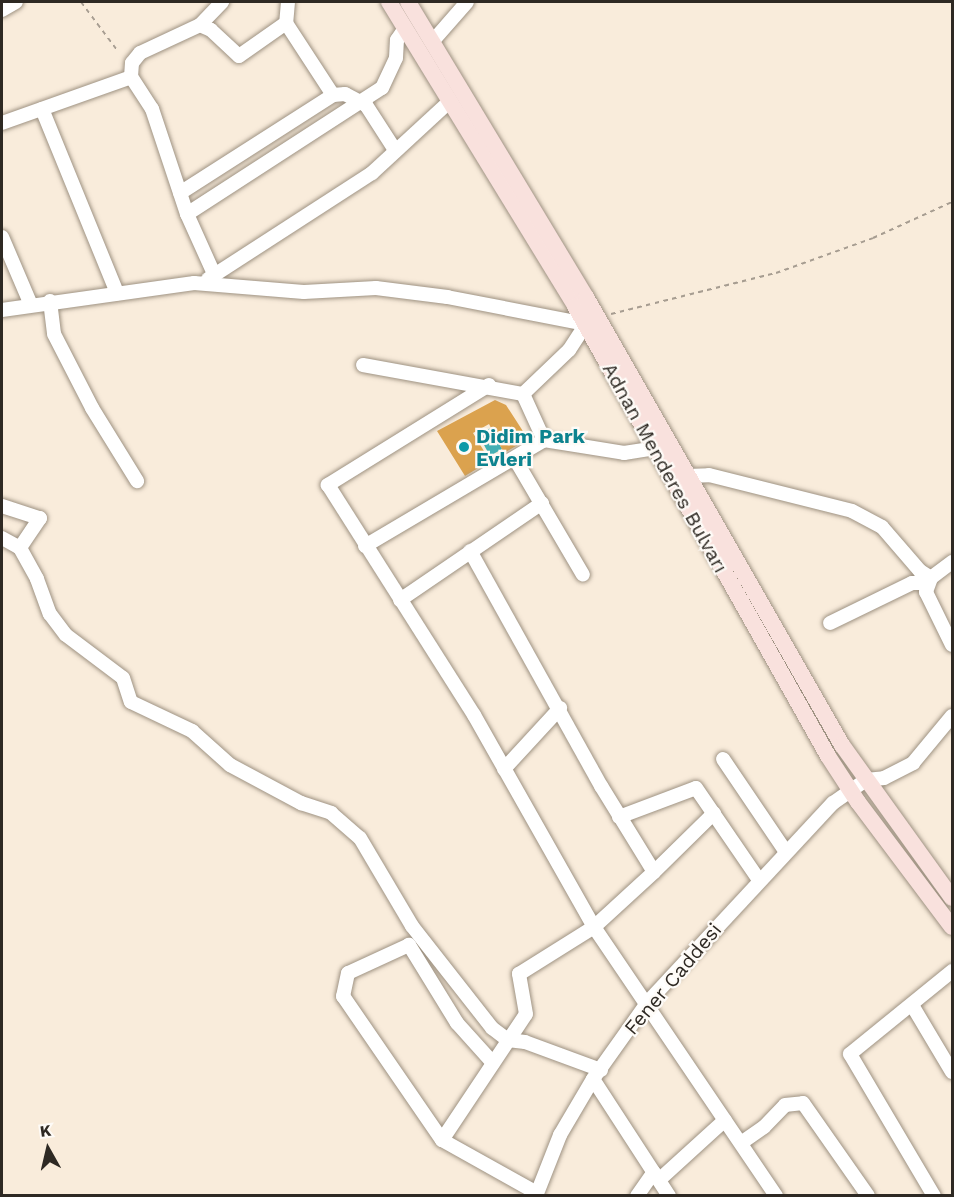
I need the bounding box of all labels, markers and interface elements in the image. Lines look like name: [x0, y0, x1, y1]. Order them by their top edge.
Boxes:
street label: Adnan Menderes Bulvarı: [597, 359, 733, 577]
place label: Didim Park Evleri: [476, 424, 585, 471]
marker: Didim Park Evleri: [457, 440, 471, 454]
street label: Fener Caddesi: [619, 918, 727, 1040]
north arrow: [18, 1119, 78, 1179]
text: K: [39, 1121, 52, 1141]

